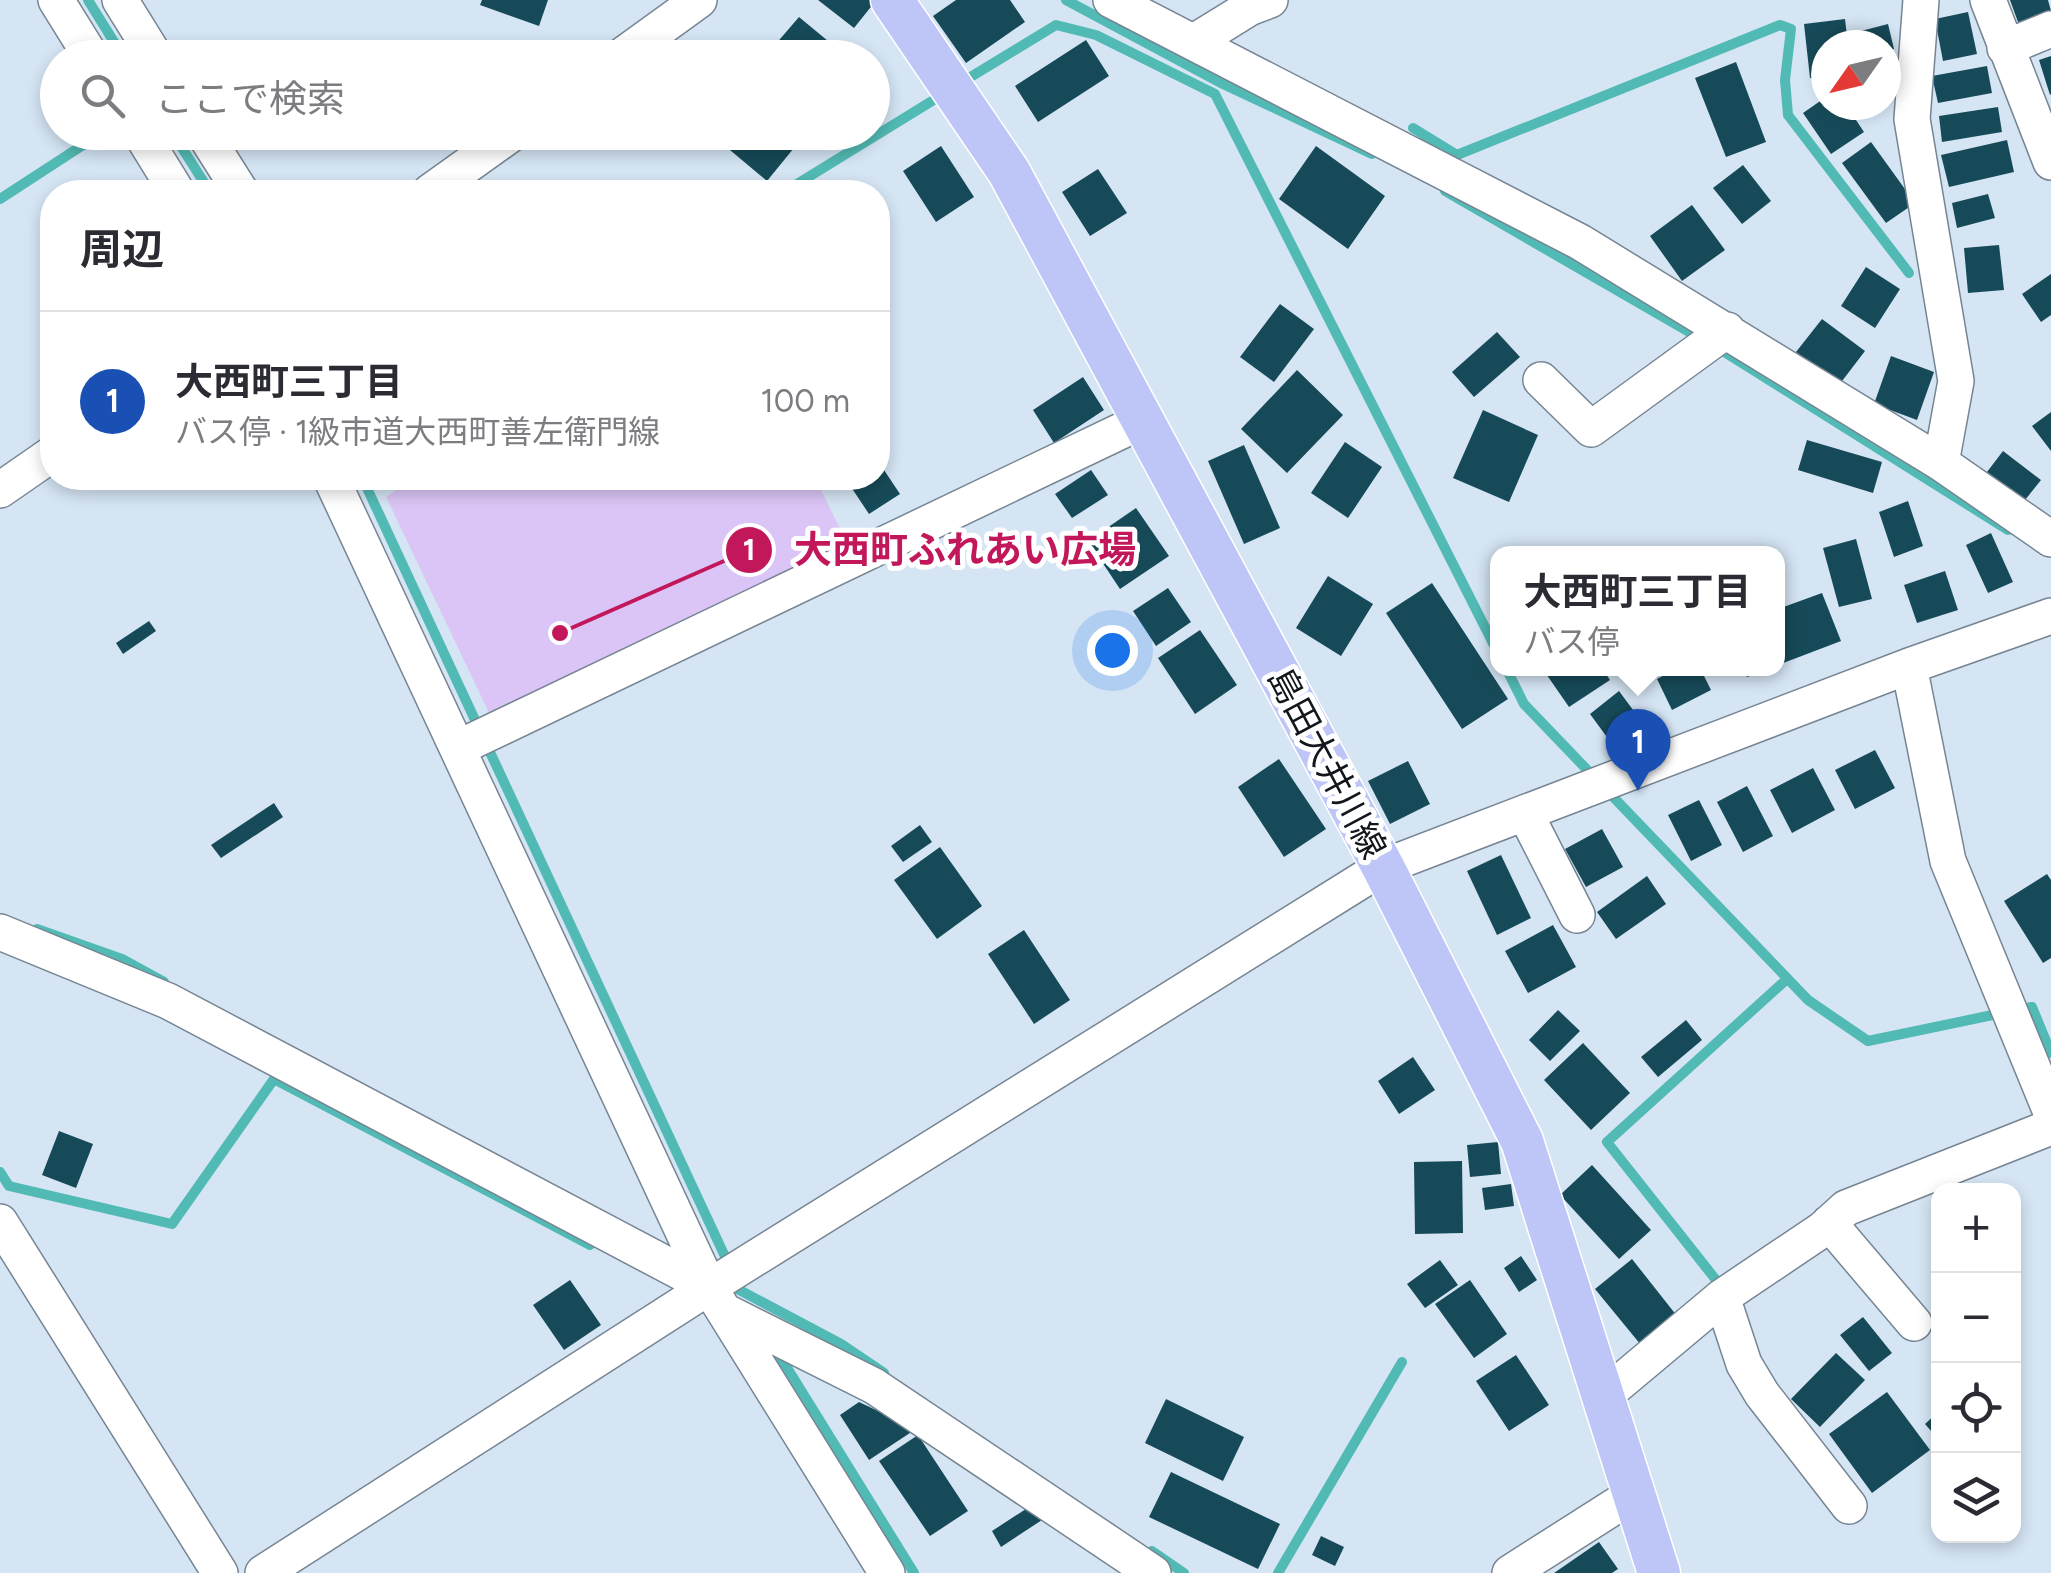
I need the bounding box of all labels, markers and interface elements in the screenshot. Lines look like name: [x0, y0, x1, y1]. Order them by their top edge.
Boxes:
north arrow: [1811, 30, 1901, 120]
search box: [40, 40, 890, 150]
icon: search: [75, 68, 130, 123]
text: ここで検索: [155, 76, 345, 122]
text: 周辺: [80, 224, 164, 275]
text: 大西町三丁目: [175, 359, 403, 405]
text: 1: [106, 382, 119, 420]
text: 100 m: [761, 382, 850, 420]
text: バス停 · 1級市道大西町善左衛門線: [175, 413, 660, 451]
callout: 大西町ふれあい広場: [724, 516, 1156, 584]
text: 大西町ふれあい広場: [794, 527, 1136, 573]
text: 1: [743, 531, 755, 568]
popup: [1490, 546, 1785, 676]
text: 大西町三丁目: [1523, 569, 1752, 615]
text: バス停: [1523, 623, 1620, 661]
your location: [1087, 625, 1138, 676]
street label: 島田大井川線: [1259, 660, 1395, 866]
pin: 1: [1606, 708, 1670, 791]
map controls: [1931, 1183, 2021, 1543]
button: +: [1931, 1183, 2021, 1273]
button: −: [1931, 1273, 2021, 1363]
button: locate: [1931, 1363, 2021, 1453]
button: layers: [1931, 1453, 2021, 1543]

